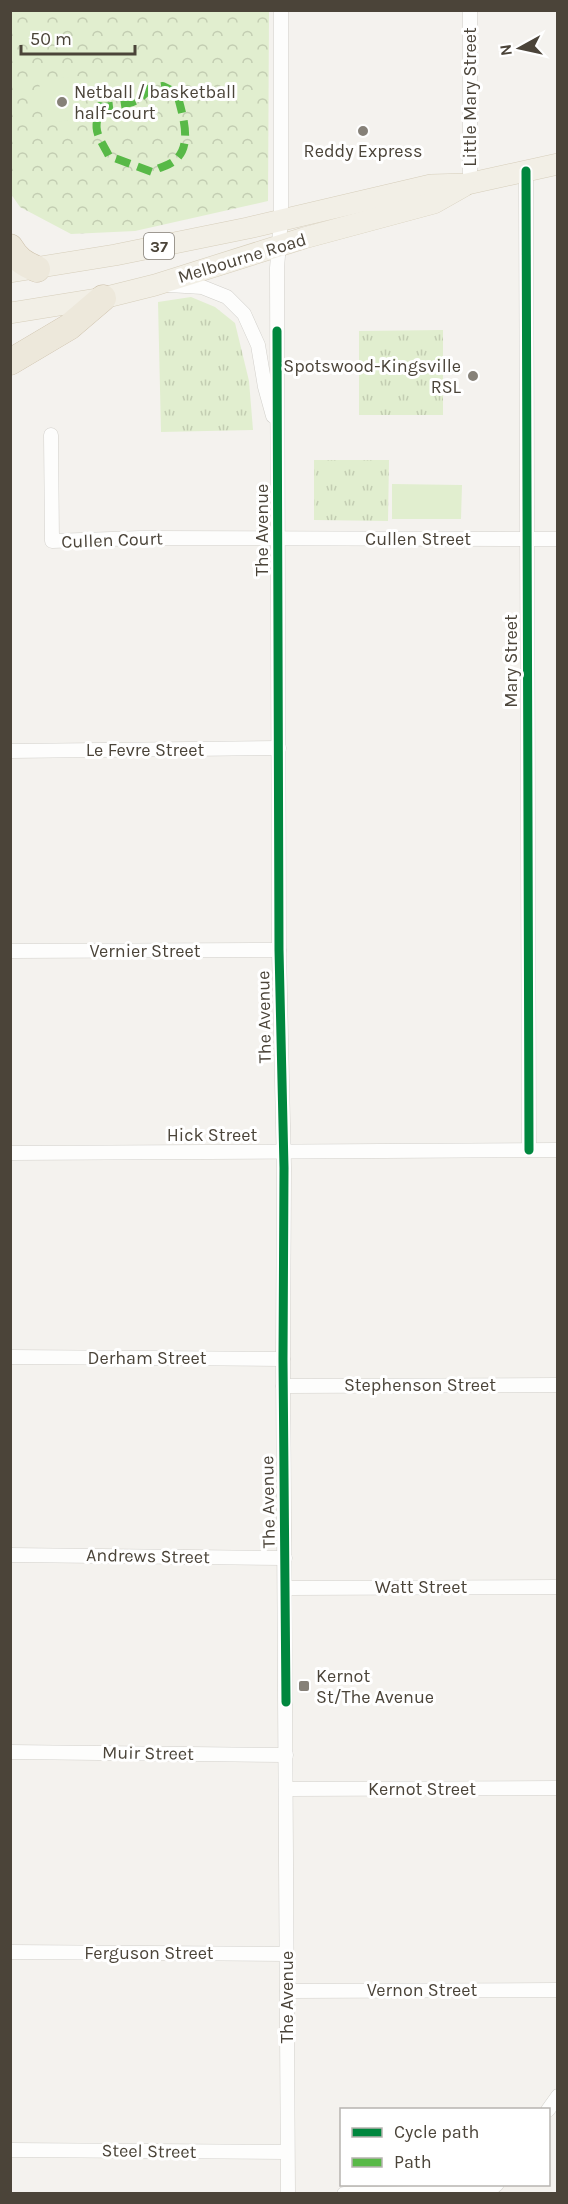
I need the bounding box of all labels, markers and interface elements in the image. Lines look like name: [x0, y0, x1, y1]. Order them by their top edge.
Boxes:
scale bar: [21, 18, 135, 56]
north arrow: [490, 18, 550, 78]
street label: Little Mary Street: [459, 27, 481, 167]
text: 50 m: [30, 28, 72, 50]
text: N: [495, 43, 516, 57]
place label: Netball / basketball half-court: [74, 81, 236, 124]
marker: Netball / basketball half-court: [55, 95, 69, 109]
marker: Reddy Express: [356, 124, 370, 138]
place label: Reddy Express: [304, 140, 422, 162]
street label: Melbourne Road: [175, 228, 309, 288]
road number: 37: [144, 233, 174, 259]
place label: Spotswood-Kingsville RSL: [283, 355, 462, 398]
marker: Spotswood-Kingsville RSL: [466, 369, 480, 383]
street label: The Avenue: [251, 484, 273, 576]
street label: Cullen Court: [61, 527, 163, 553]
street label: Cullen Street: [365, 528, 471, 550]
street label: Mary Street: [500, 614, 522, 708]
street label: Le Fevre Street: [86, 739, 205, 761]
street label: Vernier Street: [90, 940, 201, 962]
street label: The Avenue: [252, 970, 276, 1064]
street label: Hick Street: [167, 1124, 257, 1146]
street label: Derham Street: [88, 1347, 207, 1369]
street label: Stephenson Street: [344, 1374, 496, 1396]
street label: The Avenue: [256, 1455, 280, 1549]
street label: Andrews Street: [86, 1544, 210, 1568]
street label: Watt Street: [375, 1576, 468, 1598]
place label: Kernot St/The Avenue: [316, 1665, 434, 1708]
marker: Kernot St/The Avenue: [297, 1679, 311, 1693]
street label: Muir Street: [102, 1741, 194, 1765]
street label: Kernot Street: [368, 1778, 476, 1800]
street label: Ferguson Street: [84, 1942, 214, 1964]
street label: The Avenue: [276, 1951, 298, 2043]
street label: Vernon Street: [367, 1979, 477, 2001]
legend: [340, 2108, 550, 2186]
text: Cycle path: [394, 2121, 479, 2143]
street label: Steel Street: [101, 2139, 197, 2163]
text: Path: [394, 2151, 432, 2173]

